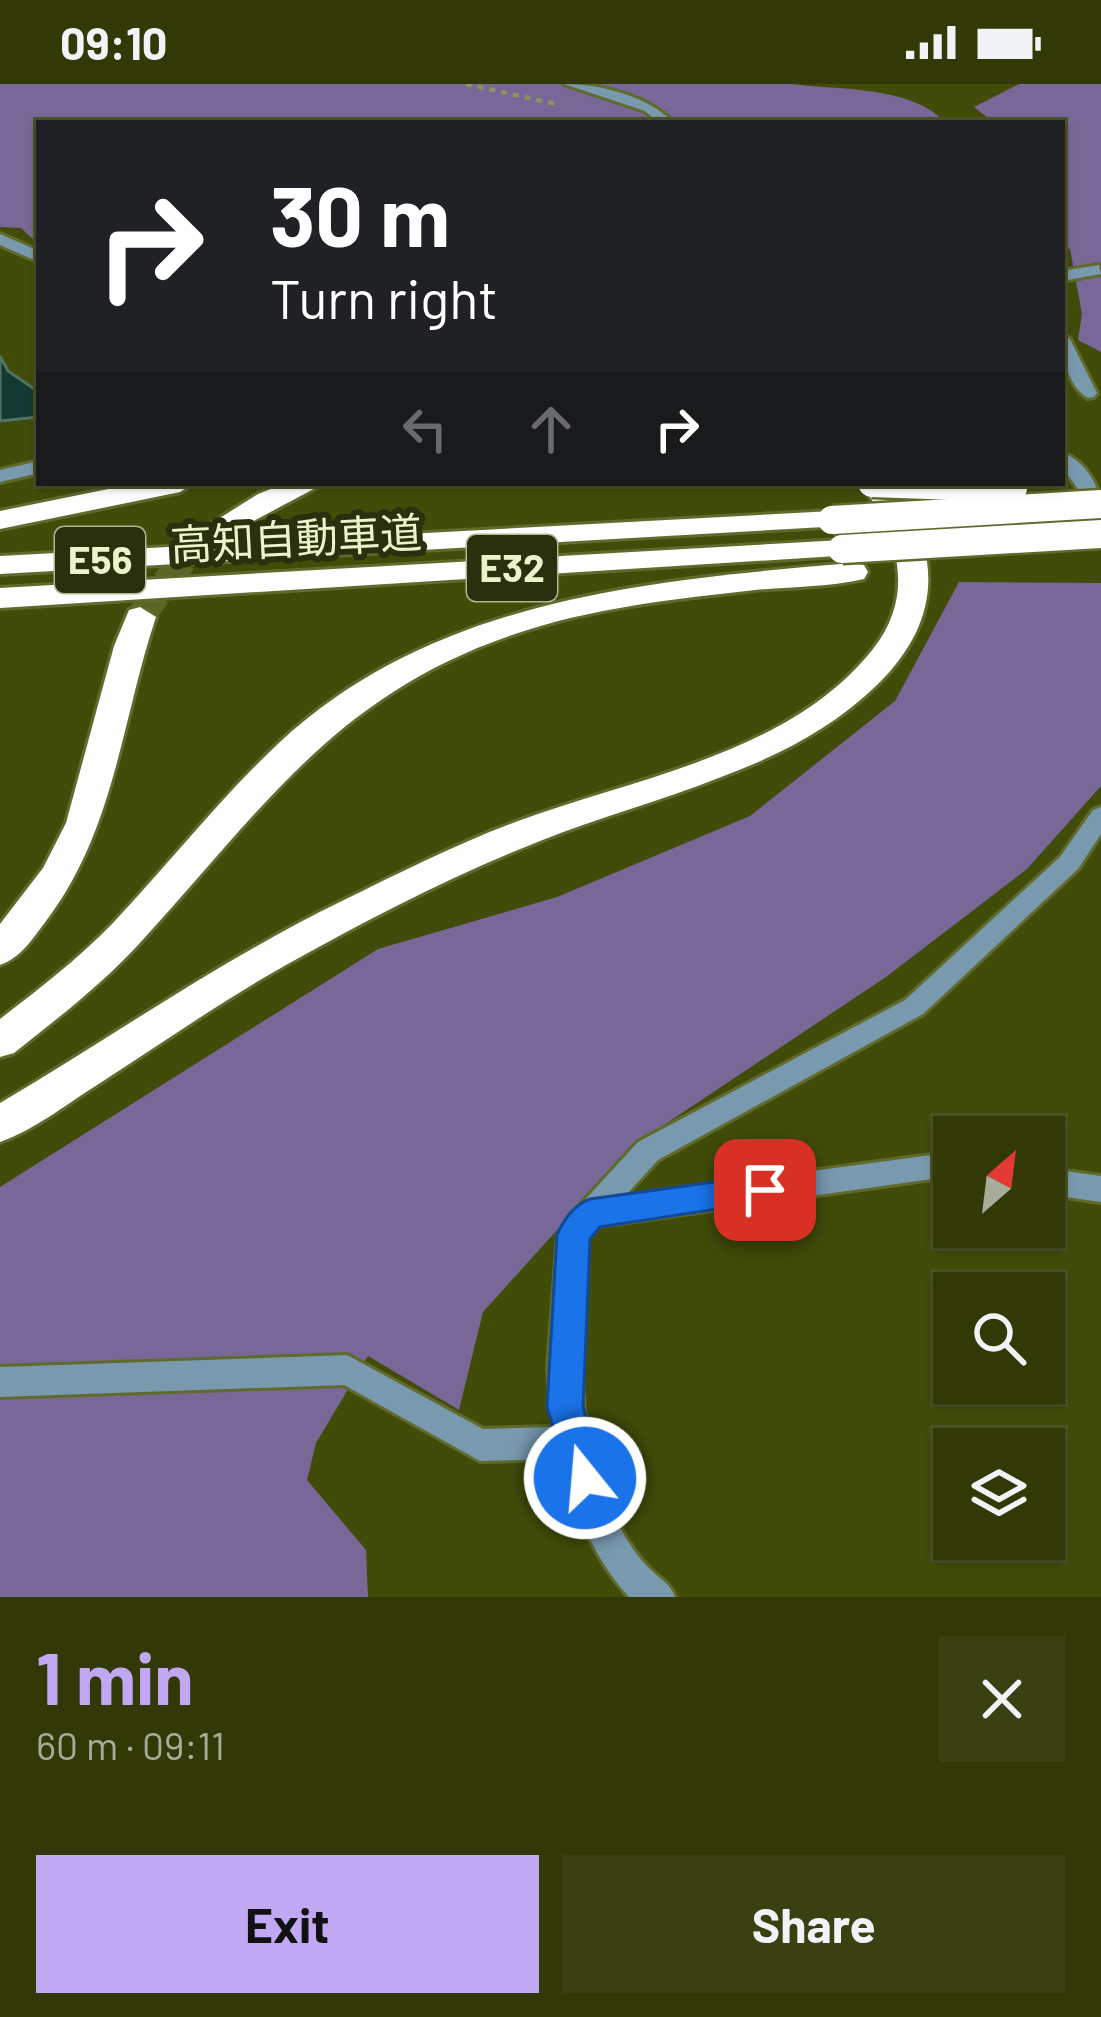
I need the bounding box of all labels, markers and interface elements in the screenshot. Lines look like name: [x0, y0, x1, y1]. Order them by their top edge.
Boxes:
text: 09:10: [60, 15, 168, 69]
text: 30 m: [270, 163, 450, 264]
icon: right: [72, 168, 228, 324]
text: Turn right: [270, 265, 498, 330]
icon: left: [392, 396, 458, 462]
icon: ahead: [518, 396, 584, 462]
icon: right: [644, 396, 710, 462]
street label: 高知自動車道: [169, 505, 423, 569]
road number: E56: [55, 527, 145, 593]
road number: E32: [467, 535, 557, 601]
north arrow: [933, 1116, 1065, 1248]
map controls: [933, 1116, 1065, 1560]
pin: [714, 1139, 816, 1241]
icon: arrive: [732, 1157, 798, 1223]
button: search: [933, 1272, 1065, 1404]
position arrow: [522, 1415, 648, 1541]
button: layers: [933, 1428, 1065, 1560]
text: 1 min: [36, 1633, 194, 1719]
button: close: [939, 1636, 1065, 1762]
text: 60 m · 09:11: [36, 1721, 225, 1768]
button: Exit: [36, 1855, 539, 1993]
button: Share: [563, 1855, 1065, 1993]

